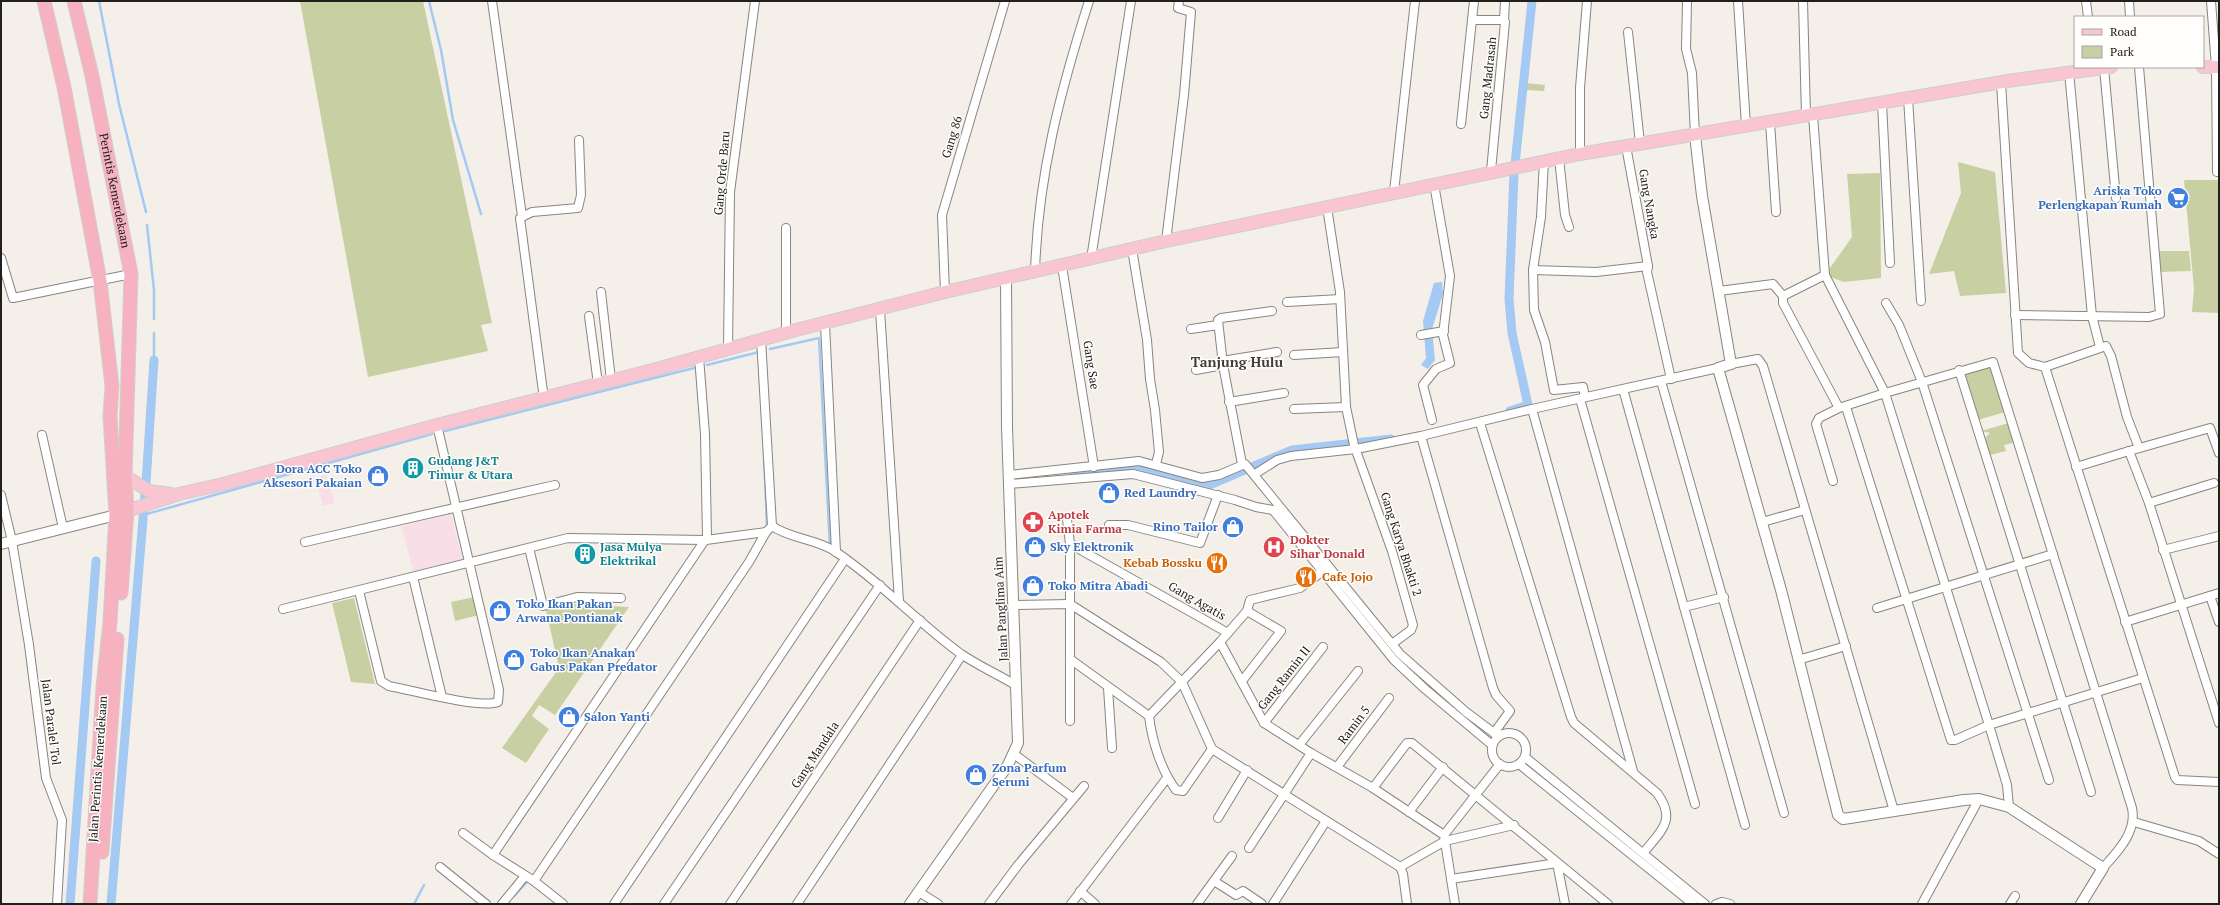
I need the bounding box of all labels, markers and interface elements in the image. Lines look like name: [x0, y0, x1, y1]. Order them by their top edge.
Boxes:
legend: [2074, 16, 2204, 68]
text: Road: [2110, 24, 2137, 39]
street label: Gang Madrasah: [1476, 36, 1499, 120]
text: Park: [2110, 44, 2135, 59]
street label: Gang 86: [938, 113, 965, 160]
street label: Gang Orde Baru: [710, 130, 733, 216]
street label: Perintis Kemerdekaan: [96, 132, 134, 249]
street label: Gang Nangka: [1636, 168, 1663, 240]
place label: Ariska Toko Perlengkapan Rumah: [2038, 183, 2162, 212]
supermarket icon: Ariska Toko Perlengkapan Rumah: [2165, 185, 2191, 211]
street label: Gang Sae: [1080, 339, 1103, 390]
district label: Tanjung Hulu: [1191, 352, 1284, 371]
place label: Gudang J&T Timur & Utara: [428, 453, 513, 482]
building icon: Gudang J&T Timur & Utara: [400, 455, 426, 481]
place label: Dora ACC Toko Aksesori Pakaian: [263, 461, 362, 490]
shop icon: Dora ACC Toko Aksesori Pakaian: [365, 463, 391, 489]
shop icon: Red Laundry: [1096, 480, 1122, 506]
place label: Red Laundry: [1124, 485, 1197, 500]
street label: Gang Karya Bhakti 2: [1378, 490, 1425, 598]
place label: Apotek Kimia Farma: [1048, 507, 1122, 536]
pharmacy icon: Apotek Kimia Farma: [1020, 509, 1046, 535]
shop icon: Rino Tailor: [1220, 514, 1246, 540]
place label: Rino Tailor: [1153, 519, 1219, 534]
place label: Dokter Sihar Donald: [1290, 532, 1366, 561]
shop icon: Sky Elektronik: [1022, 534, 1048, 560]
hospital icon: Dokter Sihar Donald: [1261, 534, 1287, 560]
place label: Jasa Mulya Elektrikal: [600, 539, 662, 568]
place label: Sky Elektronik: [1050, 539, 1134, 554]
building icon: Jasa Mulya Elektrikal: [572, 541, 598, 567]
restaurant icon: Kebab Bossku: [1204, 550, 1230, 576]
place label: Kebab Bossku: [1123, 555, 1203, 570]
street label: Jalan Panglima Aim: [990, 556, 1011, 662]
restaurant icon: Cafe Jojo: [1293, 564, 1319, 590]
place label: Cafe Jojo: [1322, 569, 1373, 584]
shop icon: Toko Mitra Abadi: [1020, 573, 1046, 599]
place label: Toko Mitra Abadi: [1048, 578, 1148, 593]
street label: Gang Agatis: [1166, 578, 1229, 623]
place label: Toko Ikan Pakan Arwana Pontianak: [516, 596, 623, 625]
shop icon: Toko Ikan Pakan Arwana Pontianak: [487, 598, 513, 624]
street label: Gang Ramin II: [1254, 643, 1313, 713]
place label: Toko Ikan Anakan Gabus Pakan Predator: [530, 645, 658, 674]
shop icon: Toko Ikan Anakan Gabus Pakan Predator: [501, 647, 527, 673]
street label: Jalan Paralel Tol: [39, 678, 64, 766]
street label: Jalan Perintis Kemerdekaan: [85, 695, 110, 843]
street label: Ramin 5: [1334, 703, 1373, 747]
shop icon: Salon Yanti: [556, 704, 582, 730]
place label: Salon Yanti: [584, 709, 650, 724]
street label: Gang Mandala: [787, 718, 842, 791]
place label: Zona Parfum Seruni: [992, 760, 1067, 789]
shop icon: Zona Parfum Seruni: [963, 762, 989, 788]

